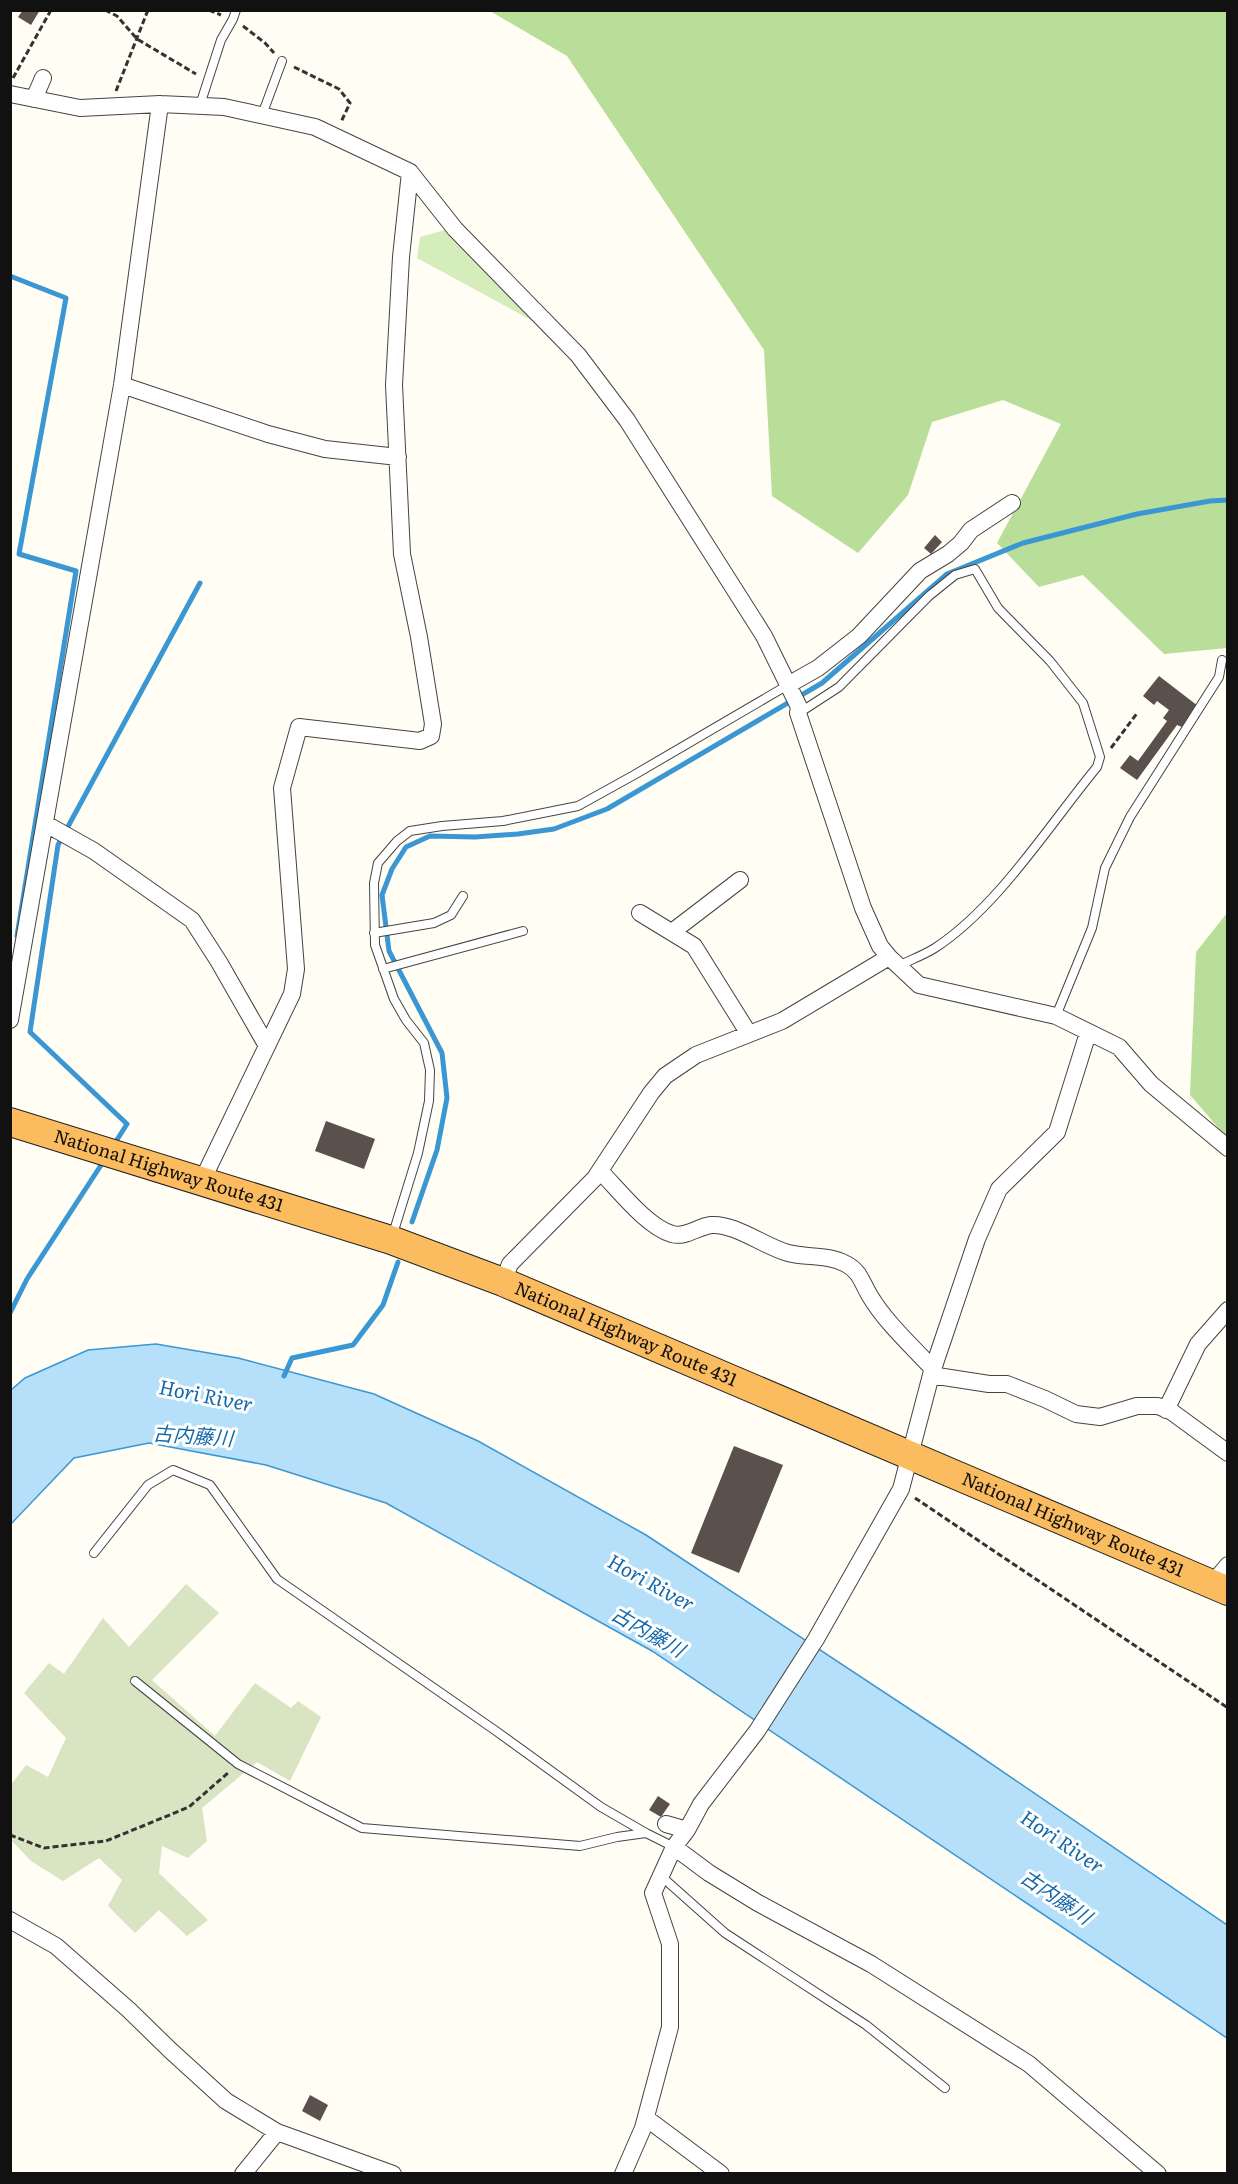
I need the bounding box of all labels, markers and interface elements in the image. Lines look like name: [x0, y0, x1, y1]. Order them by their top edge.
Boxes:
street label: National Highway Route 431: [51, 1121, 287, 1218]
street label: National Highway Route 431: [511, 1274, 742, 1392]
water label: Hori River: [157, 1370, 256, 1418]
water label: 古内藤川: [152, 1416, 236, 1452]
street label: National Highway Route 431: [958, 1464, 1189, 1583]
water label: Hori River: [603, 1545, 701, 1617]
water label: 古内藤川: [607, 1597, 693, 1664]
water label: Hori River: [1015, 1801, 1111, 1879]
water label: 古内藤川: [1016, 1861, 1100, 1931]

